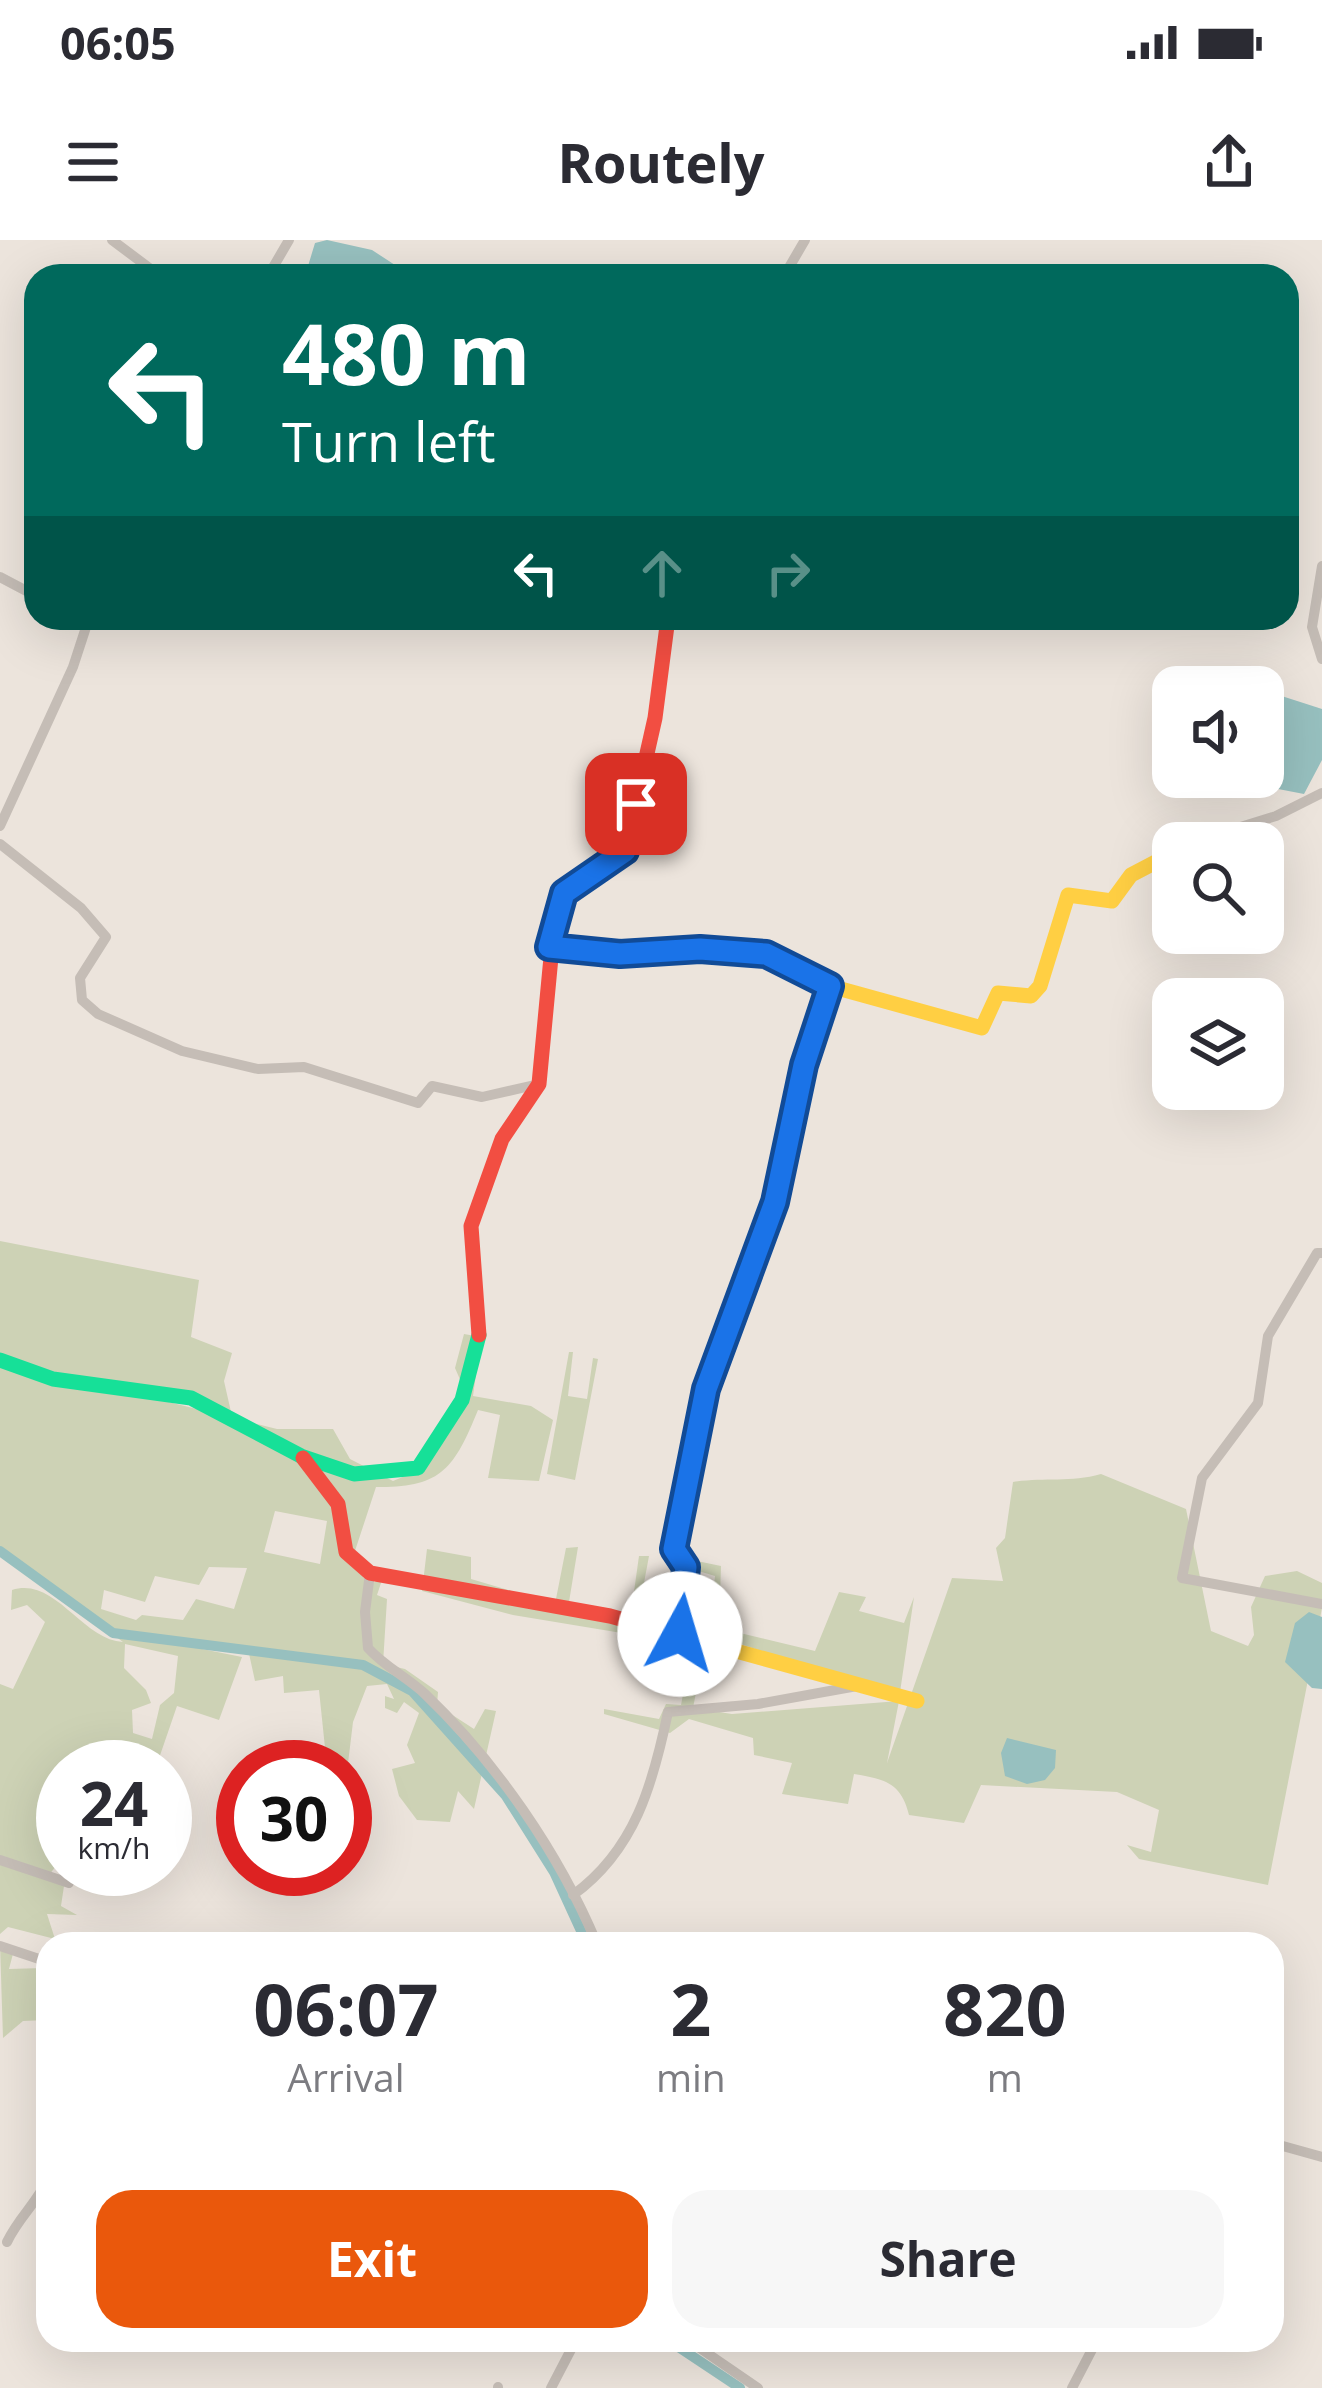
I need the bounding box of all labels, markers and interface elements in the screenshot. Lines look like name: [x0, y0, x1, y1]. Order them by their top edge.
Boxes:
text: 06:05: [60, 12, 176, 73]
text: Routely: [557, 125, 765, 199]
icon: menu: [60, 129, 126, 195]
icon: share: [1196, 129, 1262, 195]
text: 480 m: [282, 295, 530, 410]
icon: left: [84, 312, 240, 468]
text: Turn left: [282, 404, 495, 478]
icon: left: [503, 540, 569, 606]
icon: ahead: [629, 540, 695, 606]
icon: right: [755, 540, 821, 606]
map controls: [1152, 666, 1284, 1110]
button: sound: [1152, 666, 1284, 798]
pin: [585, 753, 687, 855]
icon: arrive: [603, 771, 669, 837]
button: search: [1152, 822, 1284, 954]
button: layers: [1152, 978, 1284, 1110]
position arrow: [617, 1571, 743, 1697]
speed limit sign: 30: [216, 1740, 372, 1896]
text: 24: [80, 1762, 148, 1844]
text: km/h: [78, 1827, 150, 1868]
text: 06:07: [253, 1959, 439, 2057]
text: 2: [670, 1959, 711, 2057]
text: 820: [943, 1959, 1067, 2057]
text: Arrival: [287, 2050, 405, 2103]
text: min: [656, 2050, 726, 2103]
text: m: [987, 2050, 1023, 2103]
button: Exit: [96, 2190, 648, 2328]
button: Share: [672, 2190, 1224, 2328]

